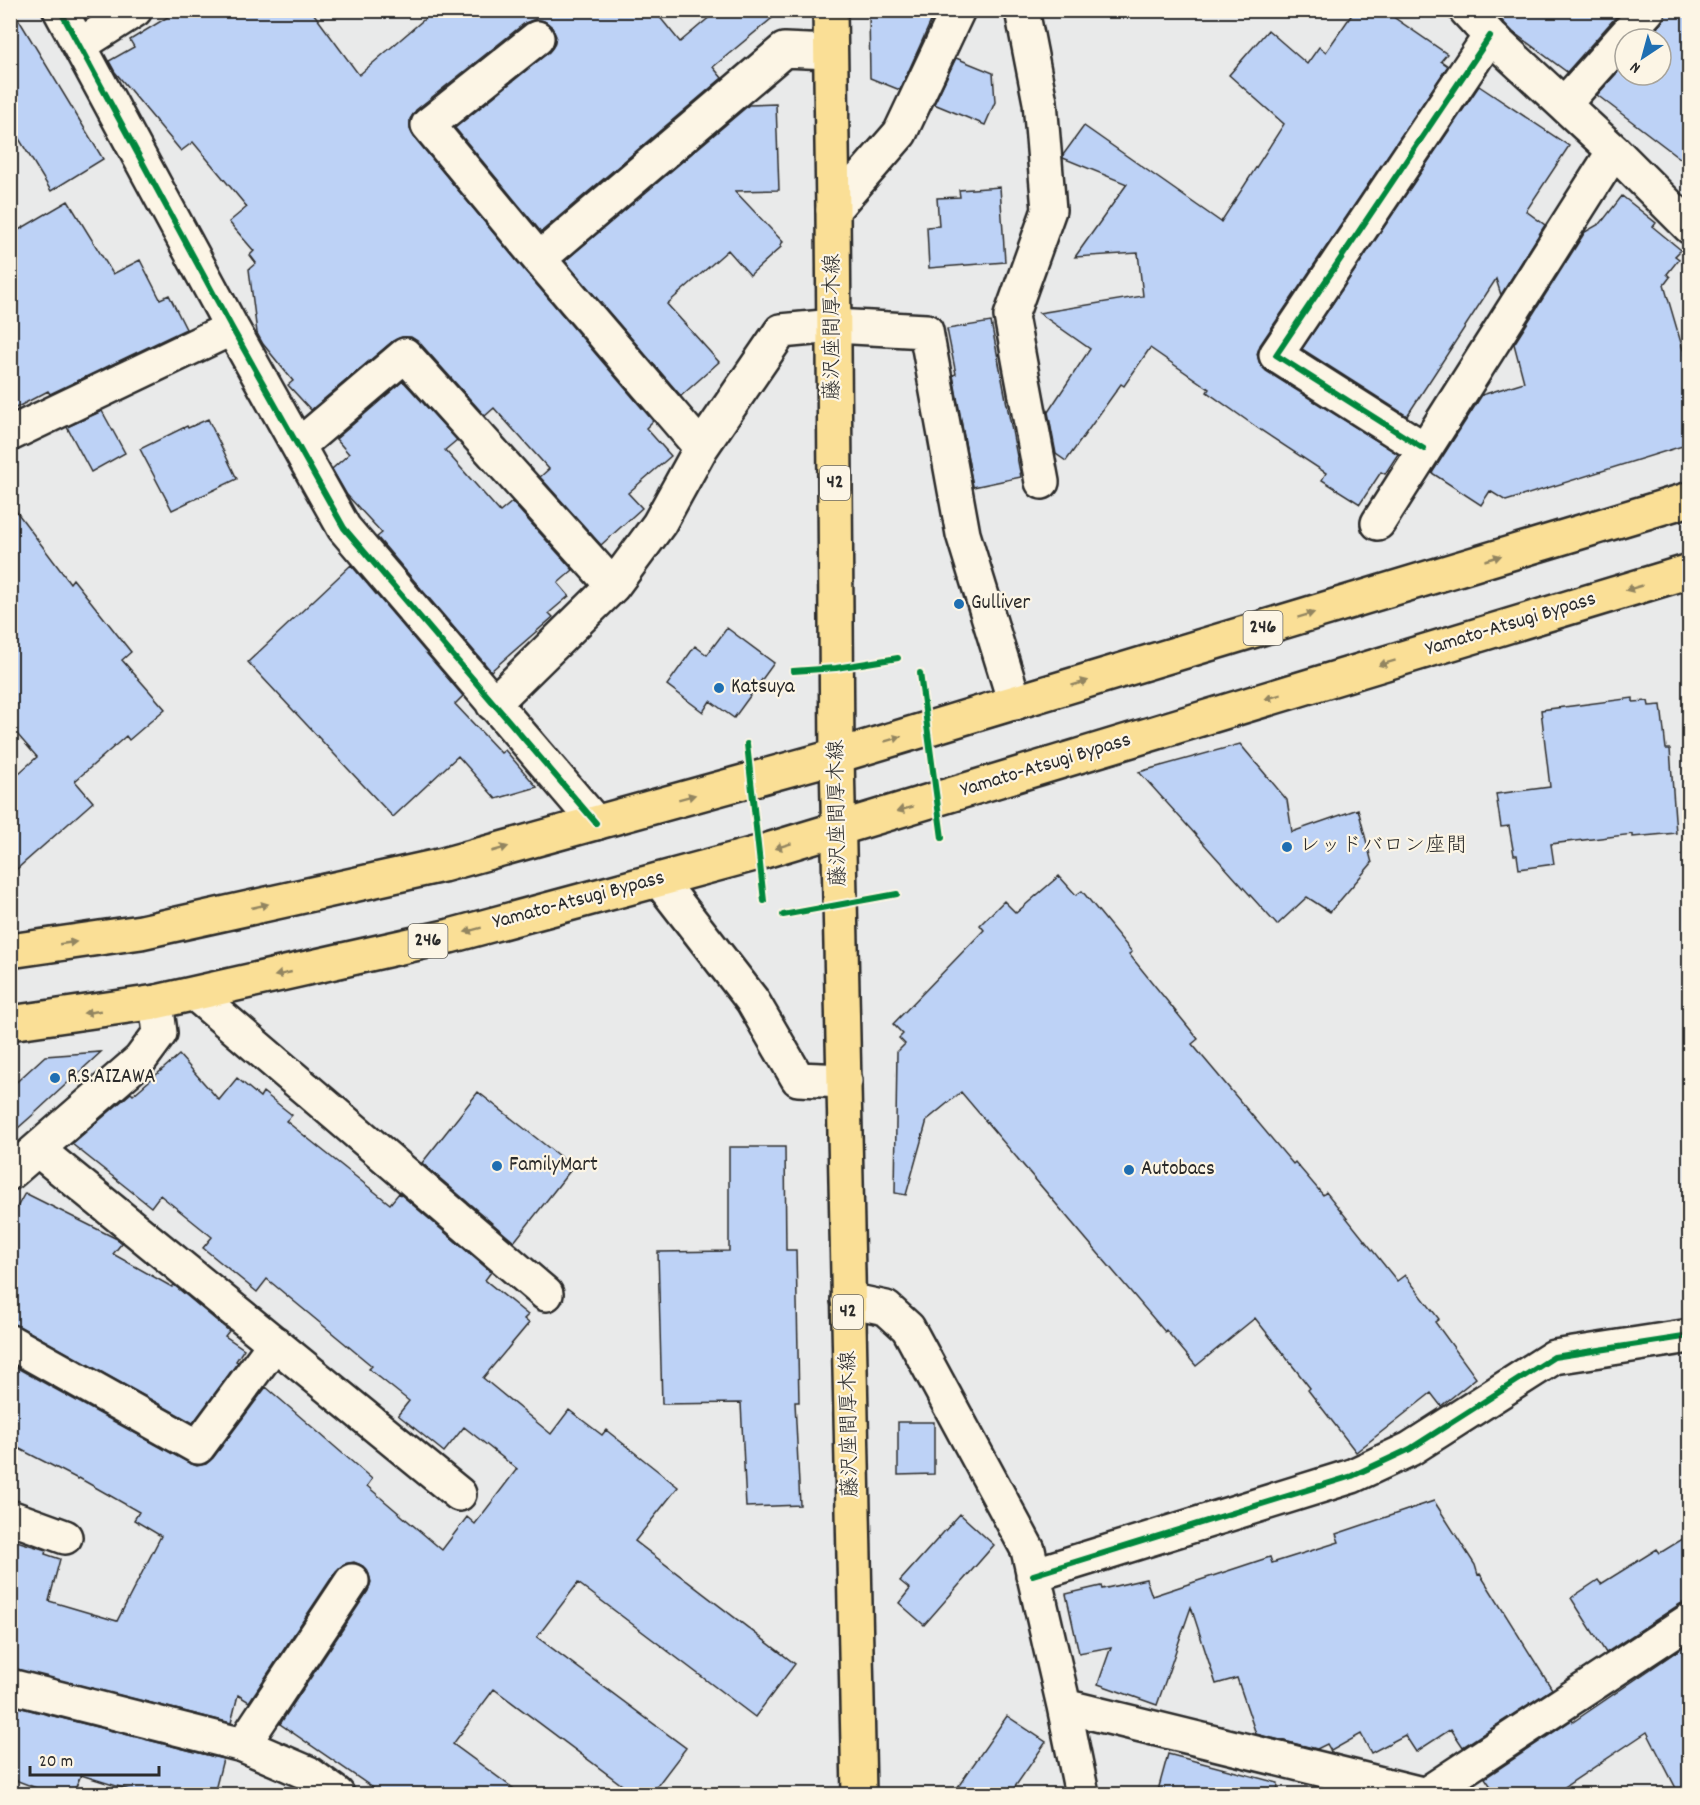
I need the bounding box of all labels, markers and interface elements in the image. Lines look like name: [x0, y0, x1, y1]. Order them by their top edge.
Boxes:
north arrow: [1613, 27, 1673, 87]
text: N: [1626, 55, 1646, 79]
street label: 藤沢座間厚木線: [819, 254, 849, 401]
road number: 42: [820, 466, 850, 500]
one-way arrow: [1484, 553, 1502, 562]
one-way arrow: [1624, 584, 1642, 593]
street label: Yamato-Atsugi Bypass: [1422, 585, 1600, 665]
place label: Gulliver: [971, 589, 1030, 619]
marker: Gulliver: [952, 597, 966, 611]
one-way arrow: [1297, 610, 1315, 619]
road number: 246: [1244, 611, 1282, 645]
one-way arrow: [1378, 659, 1396, 668]
place label: Katsuya: [731, 673, 796, 703]
one-way arrow: [1071, 678, 1089, 687]
marker: Katsuya: [712, 681, 726, 695]
one-way arrow: [1264, 693, 1282, 702]
street label: Yamato-Atsugi Bypass: [957, 726, 1135, 806]
one-way arrow: [884, 734, 902, 743]
street label: 藤沢座間厚木線: [823, 739, 855, 887]
one-way arrow: [678, 792, 697, 802]
one-way arrow: [896, 805, 914, 814]
place label: レッドバロン座間: [1299, 832, 1467, 862]
marker: レッドバロン座間: [1280, 840, 1294, 854]
one-way arrow: [774, 842, 792, 851]
one-way arrow: [490, 844, 509, 854]
street label: Yamato-Atsugi Bypass: [490, 864, 668, 938]
one-way arrow: [250, 901, 269, 910]
road number: 246: [408, 924, 448, 958]
one-way arrow: [464, 926, 482, 935]
one-way arrow: [59, 938, 78, 947]
one-way arrow: [274, 969, 292, 979]
one-way arrow: [82, 1007, 101, 1016]
place label: R.S.AIZAWA: [67, 1063, 156, 1093]
marker: R.S.AIZAWA: [48, 1071, 62, 1085]
place label: FamilyMart: [509, 1151, 598, 1181]
place label: Autobacs: [1141, 1155, 1215, 1185]
marker: FamilyMart: [490, 1159, 504, 1173]
marker: Autobacs: [1122, 1163, 1136, 1177]
road number: 42: [833, 1295, 863, 1329]
street label: 藤沢座間厚木線: [835, 1350, 867, 1498]
scale bar: [30, 1739, 159, 1777]
text: 20 m: [39, 1750, 73, 1775]

